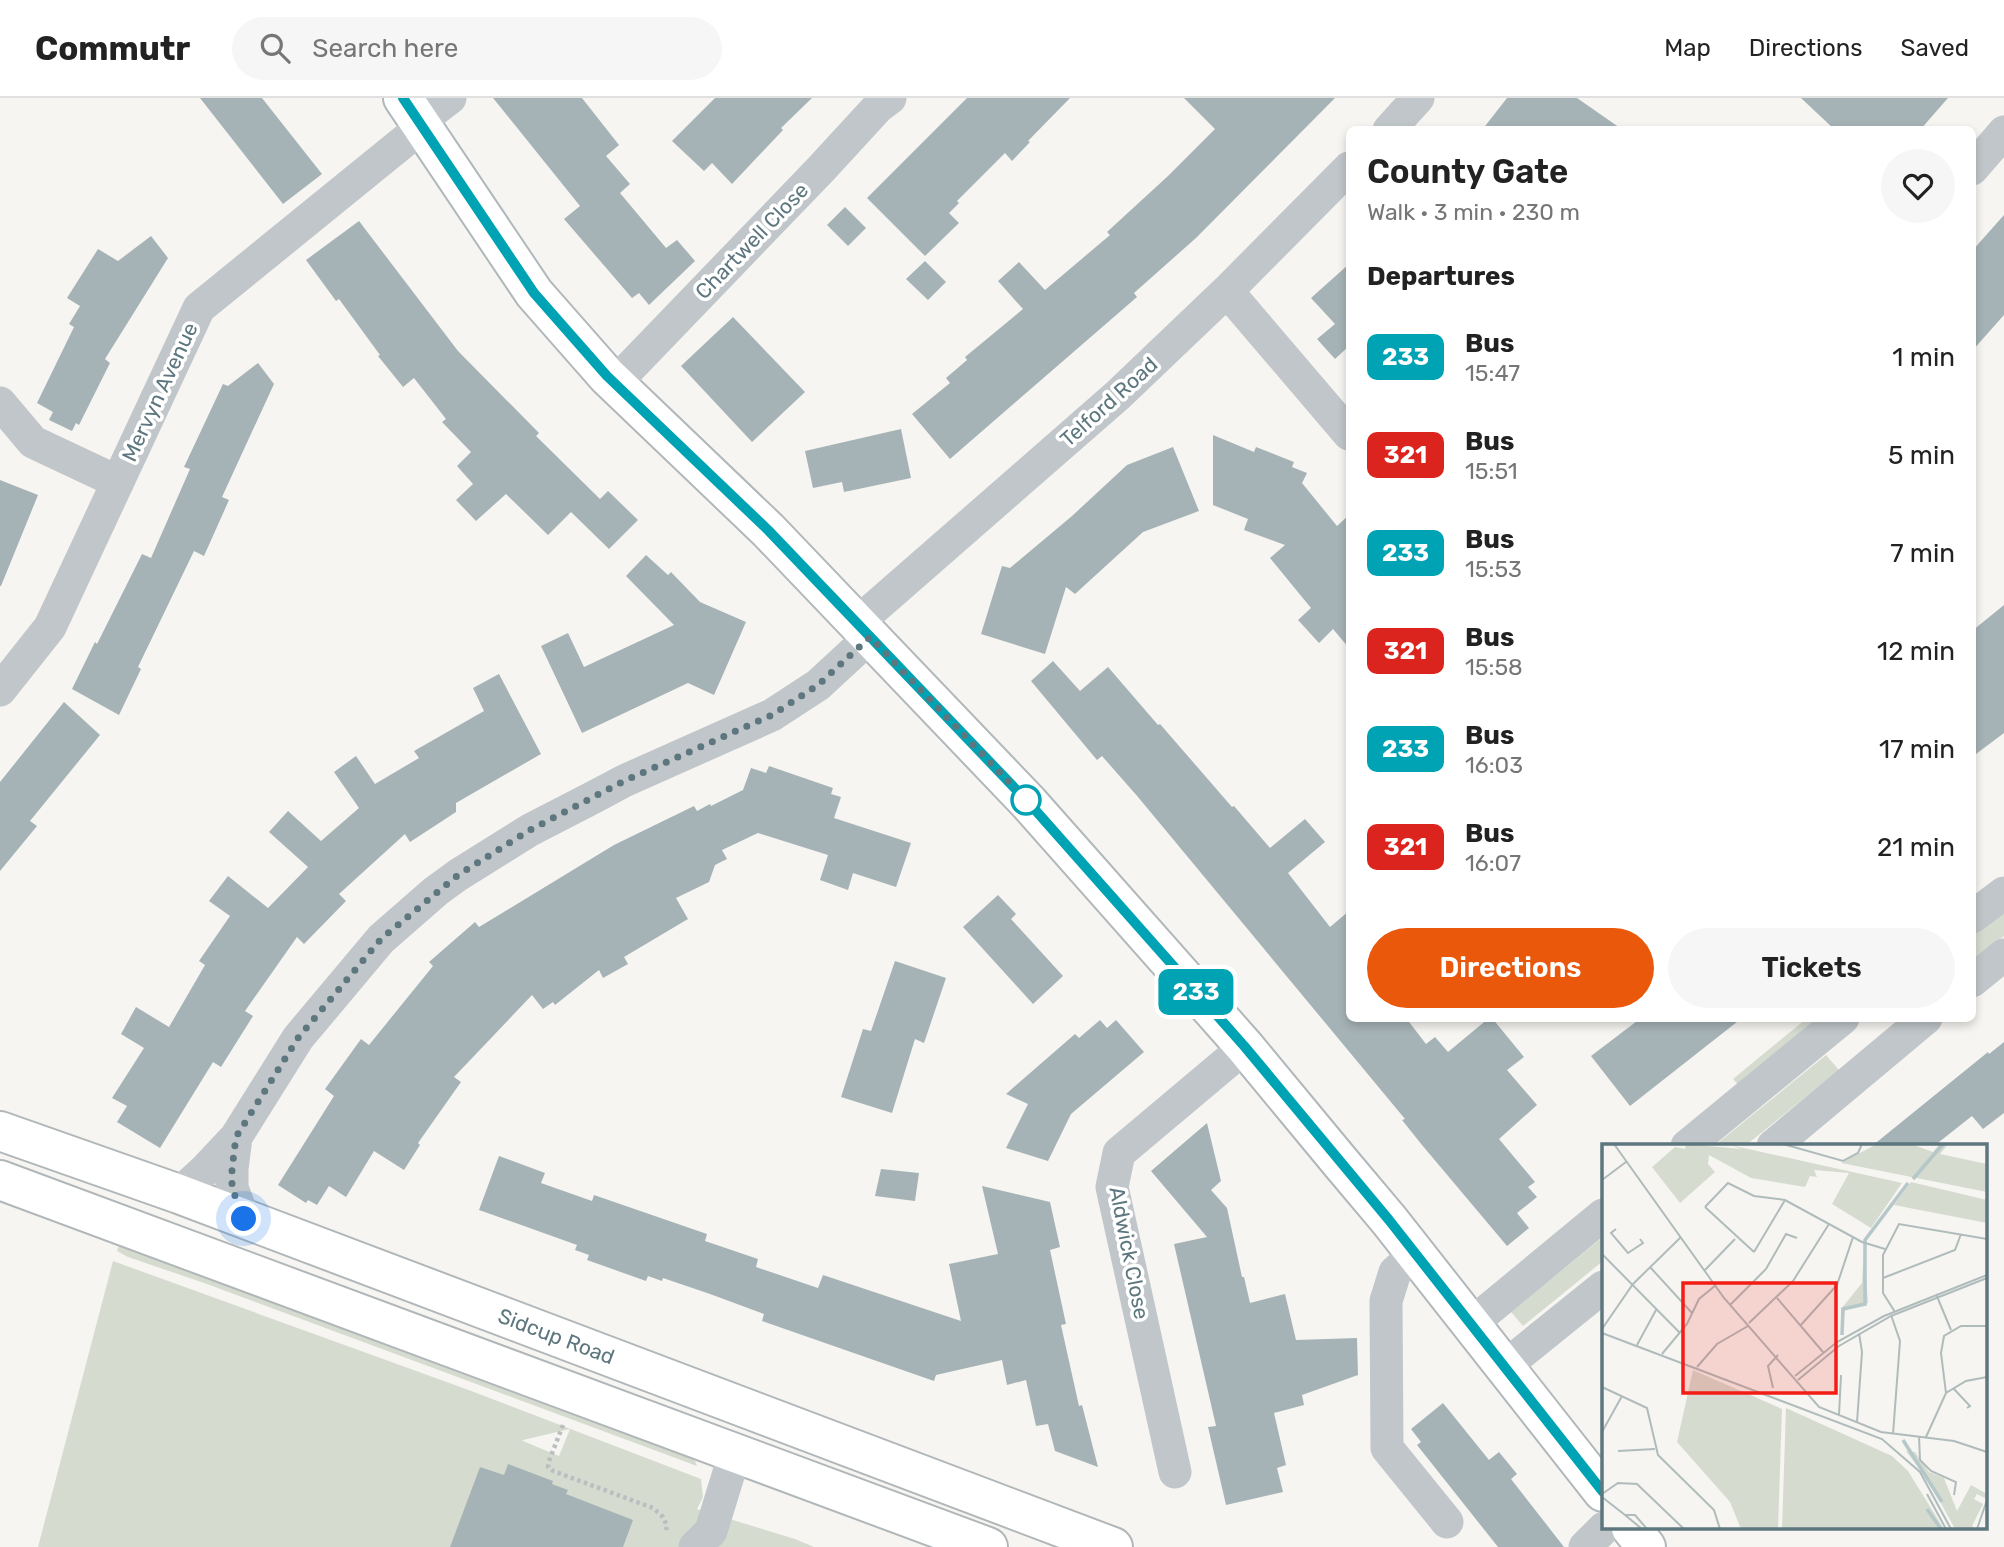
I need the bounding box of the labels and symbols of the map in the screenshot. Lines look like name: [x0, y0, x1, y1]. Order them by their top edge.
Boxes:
street label: Chartwell Close: [690, 177, 813, 304]
street label: Mervyn Avenue: [116, 318, 203, 465]
street label: Telford Road: [1055, 351, 1162, 452]
unlabelled marker: [1011, 785, 1041, 815]
line badge: 233: [1156, 969, 1236, 1015]
inset map: [1602, 1144, 1986, 1530]
street label: Aldwick Close: [1104, 1184, 1155, 1321]
your location: [226, 1201, 261, 1236]
street label: Sidcup Road: [495, 1303, 618, 1369]

